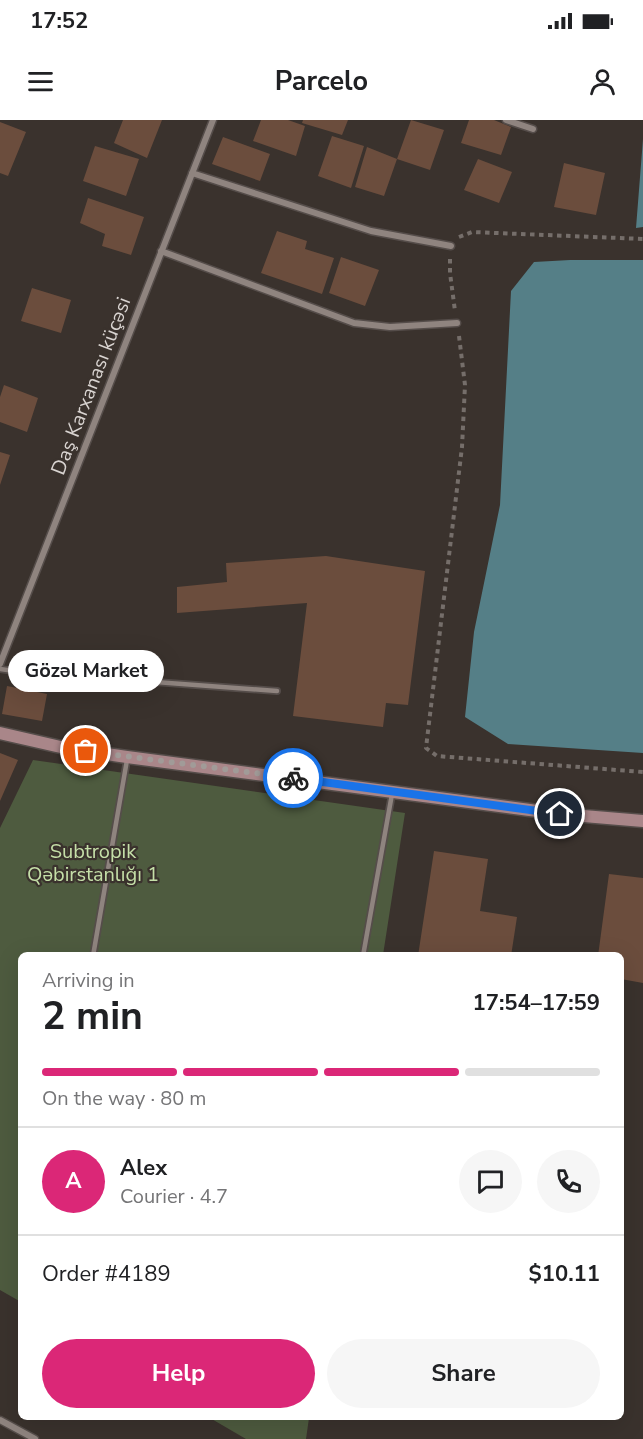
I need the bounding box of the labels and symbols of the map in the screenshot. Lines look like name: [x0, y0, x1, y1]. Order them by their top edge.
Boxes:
street label: Daş Karxanası küçəsi: [45, 293, 137, 479]
callout: Gözəl Market: [8, 649, 164, 691]
pin: [60, 725, 111, 776]
courier: [263, 748, 323, 808]
pin: [534, 788, 585, 839]
park label: Subtropik Qəbirstanlığı 1: [27, 838, 159, 888]

